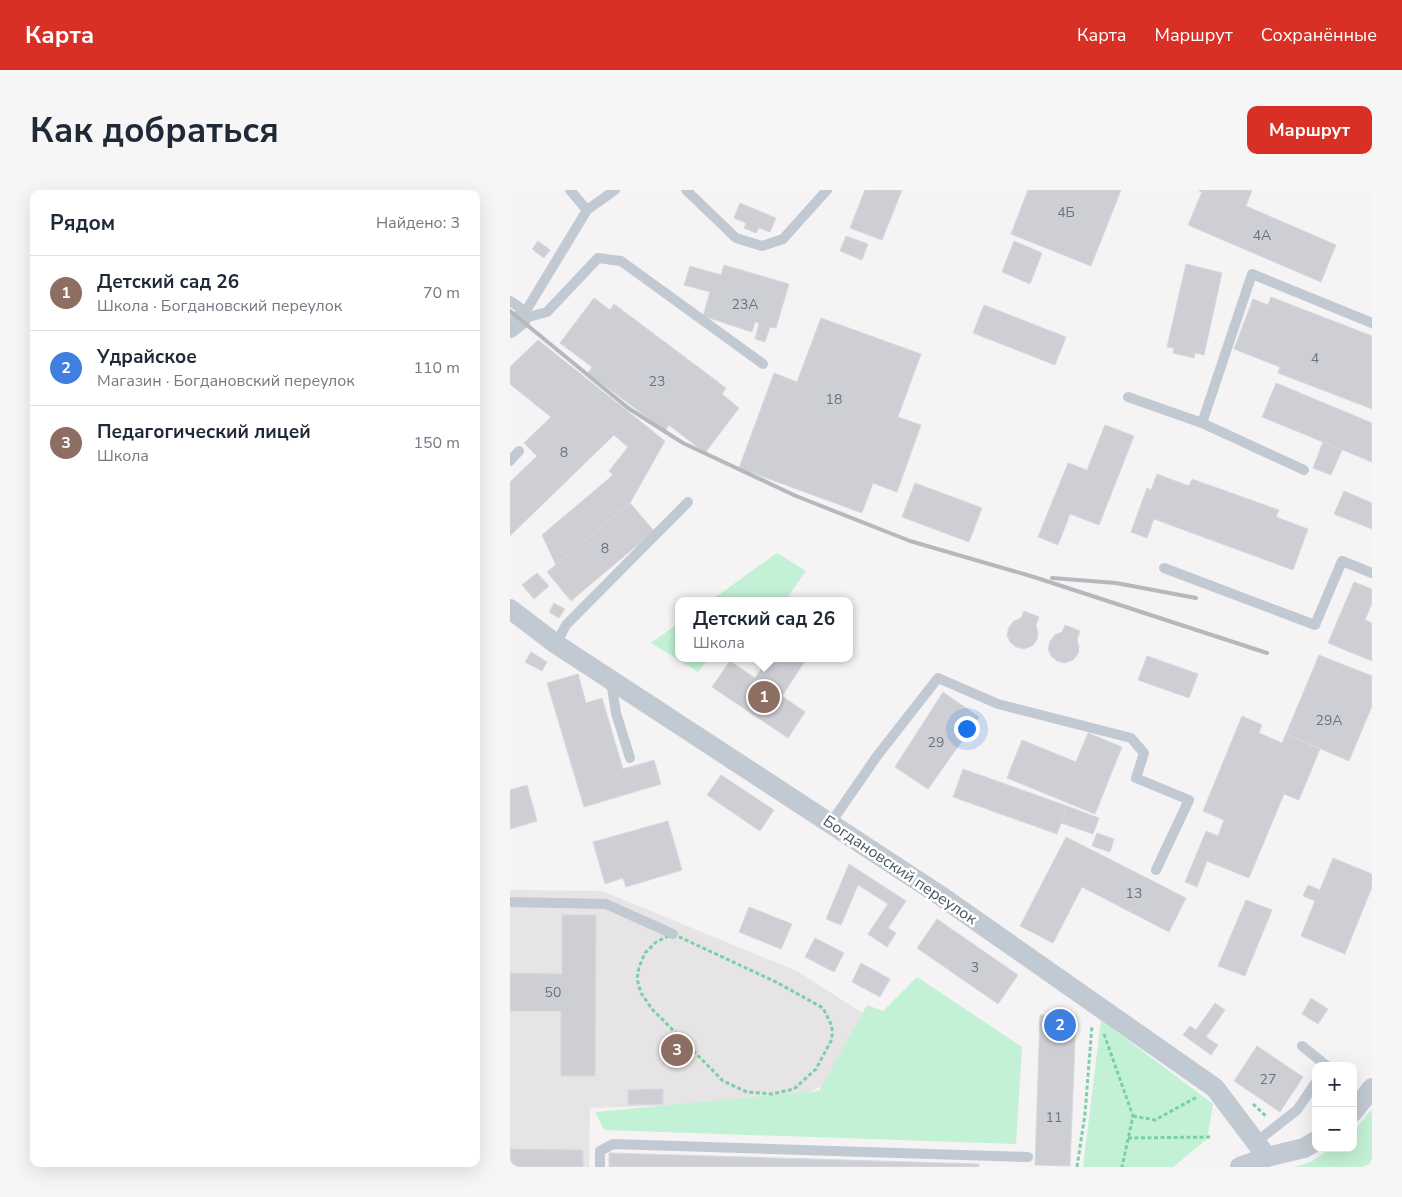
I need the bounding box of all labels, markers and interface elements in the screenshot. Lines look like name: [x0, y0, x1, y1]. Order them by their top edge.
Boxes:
text: Карта: [25, 19, 94, 51]
text: Карта: [1077, 23, 1127, 47]
text: Маршрут: [1155, 23, 1233, 47]
text: Сохранённые: [1261, 23, 1377, 47]
button: Маршрут: [1247, 106, 1372, 154]
text: Как добраться: [30, 107, 279, 154]
house number: 4Б: [1057, 203, 1075, 222]
text: Рядом: [50, 209, 115, 237]
text: Найдено: 3: [376, 212, 460, 234]
house number: 4А: [1253, 226, 1271, 245]
text: Детский сад 26: [97, 269, 239, 295]
text: 1: [61, 282, 71, 304]
text: 70 m: [423, 282, 460, 304]
text: Школа · Богдановский переулок: [97, 295, 342, 317]
house number: 23А: [731, 295, 759, 314]
text: Удрайское: [97, 344, 197, 370]
house number: 4: [1311, 349, 1319, 368]
text: 2: [61, 357, 71, 379]
text: 110 m: [413, 357, 460, 379]
text: Магазин · Богдановский переулок: [97, 370, 355, 392]
house number: 23: [649, 372, 665, 391]
house number: 18: [826, 390, 842, 409]
text: Педагогический лицей: [97, 419, 311, 445]
text: 3: [61, 432, 71, 454]
text: 150 m: [413, 432, 460, 454]
house number: 8: [560, 443, 568, 462]
text: Школа: [97, 445, 149, 467]
house number: 8: [601, 539, 609, 558]
popup: [675, 597, 853, 662]
text: Детский сад 26: [693, 606, 835, 632]
text: Школа: [693, 632, 745, 654]
pin: 1: [748, 678, 780, 716]
house number: 29А: [1315, 711, 1343, 730]
your location: [954, 716, 980, 742]
house number: 29: [928, 733, 944, 752]
street label: Богдановский переулок: [819, 810, 982, 930]
house number: 13: [1126, 884, 1142, 903]
house number: 3: [971, 958, 979, 977]
house number: 50: [545, 983, 561, 1002]
pin: 2: [1044, 1006, 1076, 1044]
pin: 3: [661, 1031, 693, 1069]
map controls: [1312, 1062, 1357, 1152]
button: +: [1312, 1062, 1357, 1107]
house number: 27: [1260, 1070, 1276, 1089]
button: −: [1312, 1107, 1357, 1152]
house number: 11: [1046, 1108, 1062, 1127]

